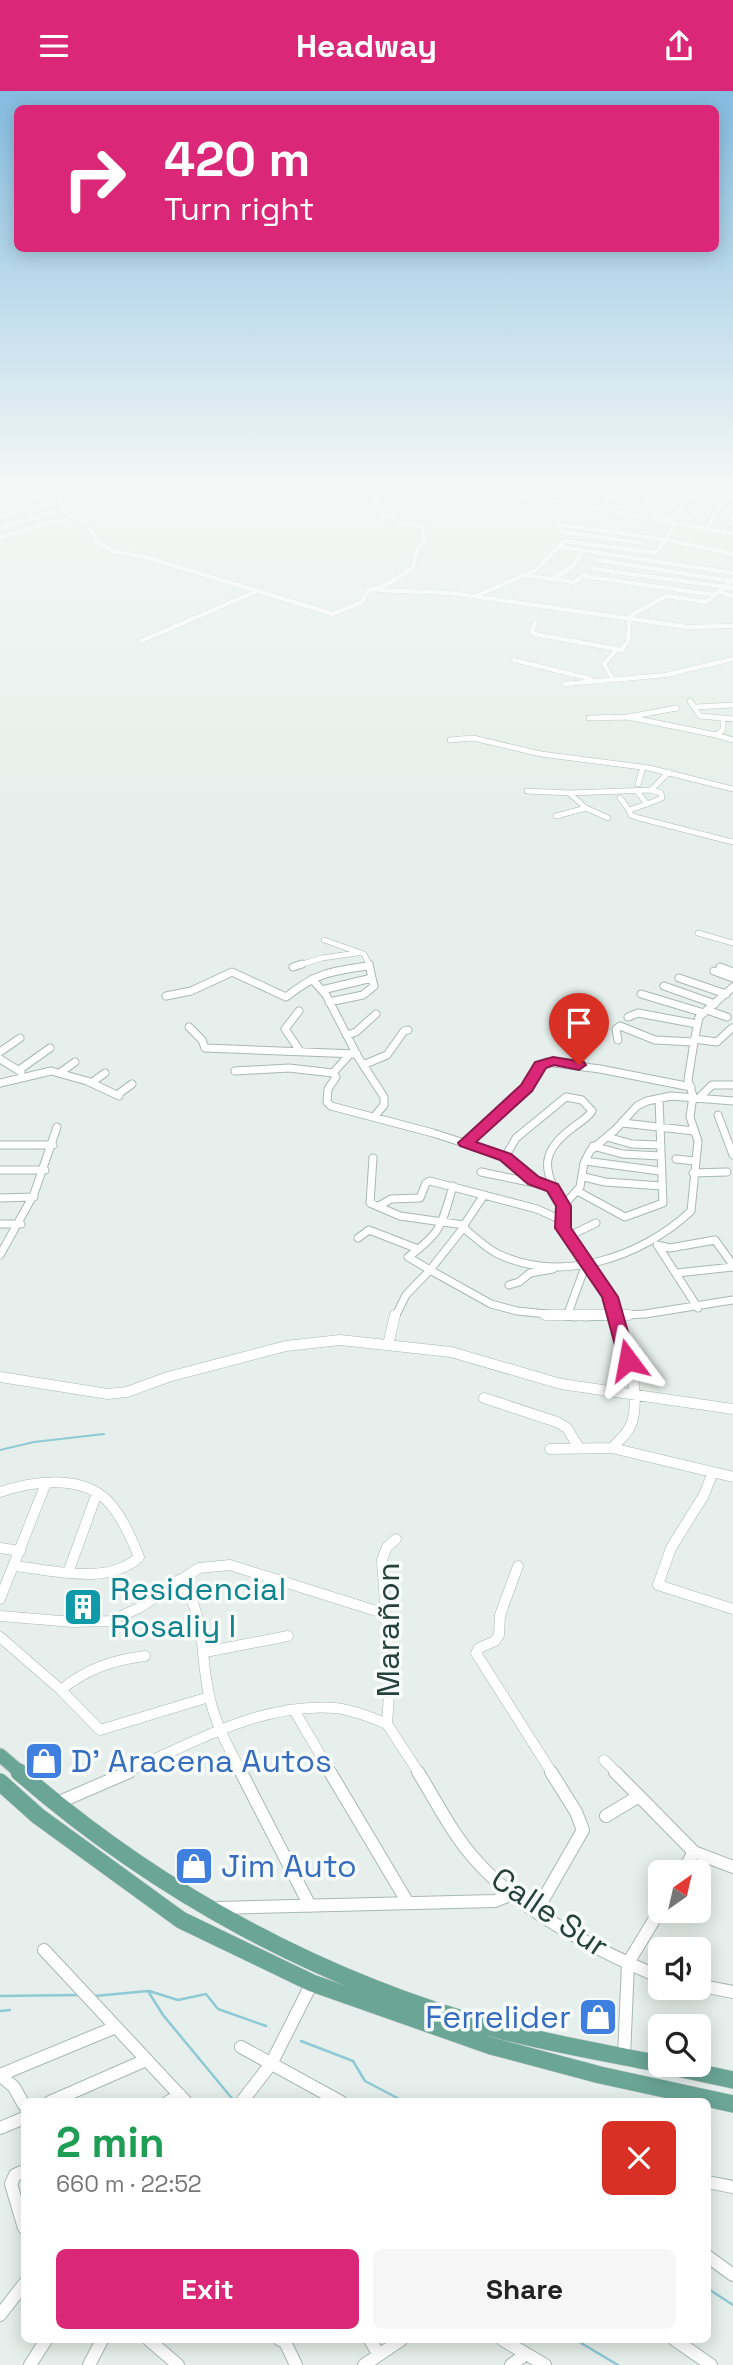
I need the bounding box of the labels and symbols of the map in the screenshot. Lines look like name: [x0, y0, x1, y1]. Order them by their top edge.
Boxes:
pin: [549, 993, 609, 1065]
position arrow: [591, 1323, 665, 1397]
street label: Marañon: [368, 1562, 408, 1698]
place label: Residencial Rosaliy I: [110, 1569, 286, 1646]
building icon: Residencial Rosaliy I: [62, 1586, 104, 1628]
shop icon: D' Aracena Autos: [23, 1740, 65, 1782]
place label: D' Aracena Autos: [71, 1741, 332, 1781]
shop icon: Jim Auto: [173, 1845, 215, 1887]
place label: Jim Auto: [221, 1846, 357, 1886]
street label: Calle Sur: [484, 1858, 616, 1966]
north arrow: [648, 1860, 710, 1923]
shop icon: Ferrelider: [577, 1996, 619, 2038]
place label: Ferrelider: [425, 1997, 571, 2037]

